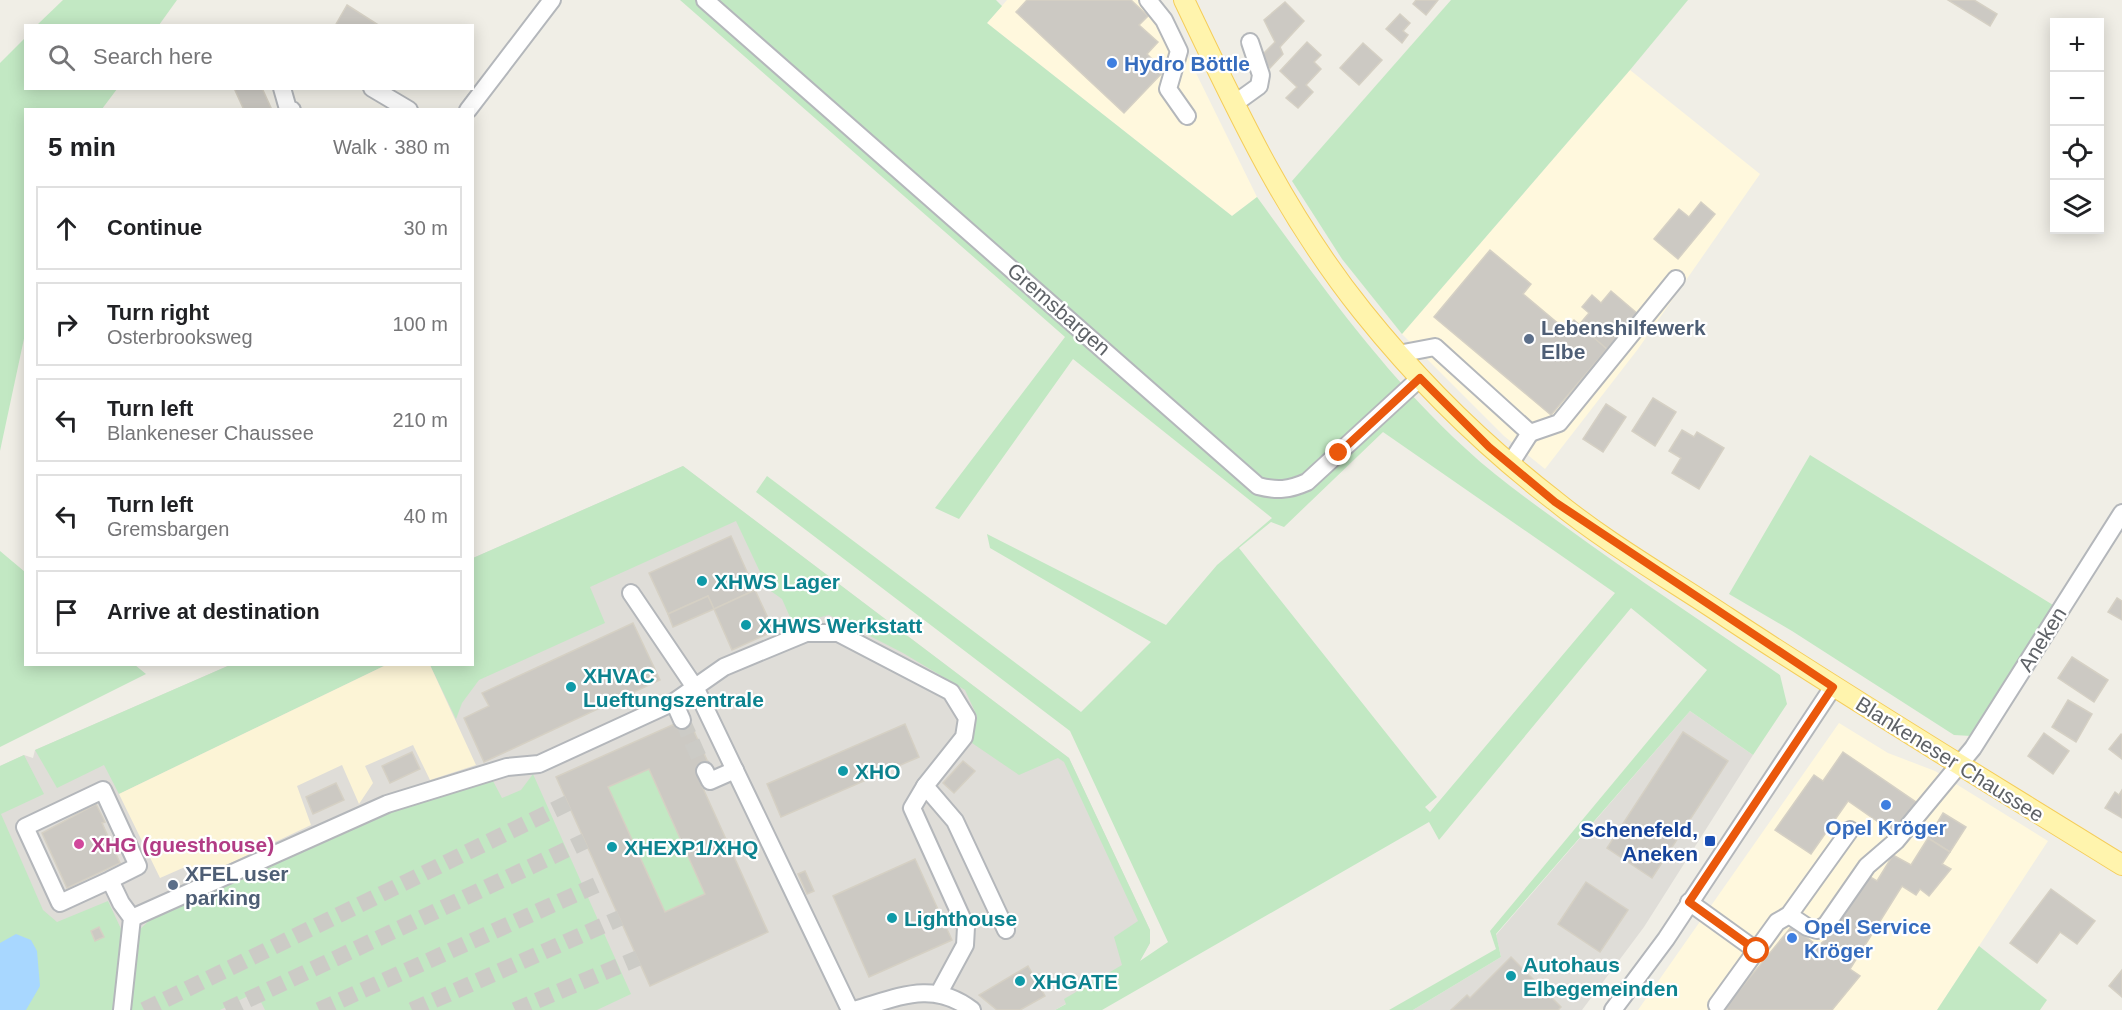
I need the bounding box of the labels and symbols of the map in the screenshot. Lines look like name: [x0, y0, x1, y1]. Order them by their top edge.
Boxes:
place label: Hydro Böttle: [1124, 52, 1250, 75]
marker: Hydro Böttle: [1105, 56, 1119, 70]
street label: Gremsbargen: [1003, 258, 1115, 360]
place label: Lebenshilfewerk Elbe: [1541, 316, 1706, 363]
marker: Lebenshilfewerk Elbe: [1522, 332, 1536, 346]
route end: [1325, 439, 1351, 465]
place label: XHWS Lager: [714, 570, 840, 593]
marker: XHWS Lager: [695, 574, 709, 588]
street label: Aneken: [2013, 603, 2071, 675]
place label: XHWS Werkstatt: [758, 614, 922, 637]
marker: XHWS Werkstatt: [739, 618, 753, 632]
place label: XHVAC Lueftungszentrale: [583, 664, 764, 711]
marker: XHVAC Lueftungszentrale: [564, 680, 578, 694]
street label: Blankeneser Chaussee: [1852, 692, 2048, 826]
place label: XHO: [855, 760, 901, 783]
marker: XHO: [836, 764, 850, 778]
marker: Opel Kröger: [1879, 798, 1893, 812]
place label: Opel Kröger: [1825, 816, 1947, 839]
place label: Schenefeld, Aneken: [1580, 818, 1698, 865]
place label: XHG (guesthouse): [91, 833, 274, 856]
marker: Schenefeld, Aneken: [1703, 834, 1717, 848]
place label: XHEXP1/XHQ: [624, 836, 758, 859]
marker: XHG (guesthouse): [72, 837, 86, 851]
marker: XHEXP1/XHQ: [605, 840, 619, 854]
place label: XFEL user parking: [185, 862, 288, 909]
marker: XFEL user parking: [166, 878, 180, 892]
place label: Lighthouse: [904, 907, 1017, 930]
marker: Lighthouse: [885, 911, 899, 925]
place label: Opel Service Kröger: [1804, 915, 1931, 962]
marker: Opel Service Kröger: [1785, 931, 1799, 945]
route start: [1743, 937, 1769, 963]
place label: Autohaus Elbegemeinden: [1523, 953, 1678, 1000]
marker: Autohaus Elbegemeinden: [1504, 969, 1518, 983]
place label: XHGATE: [1032, 970, 1118, 993]
marker: XHGATE: [1013, 974, 1027, 988]

